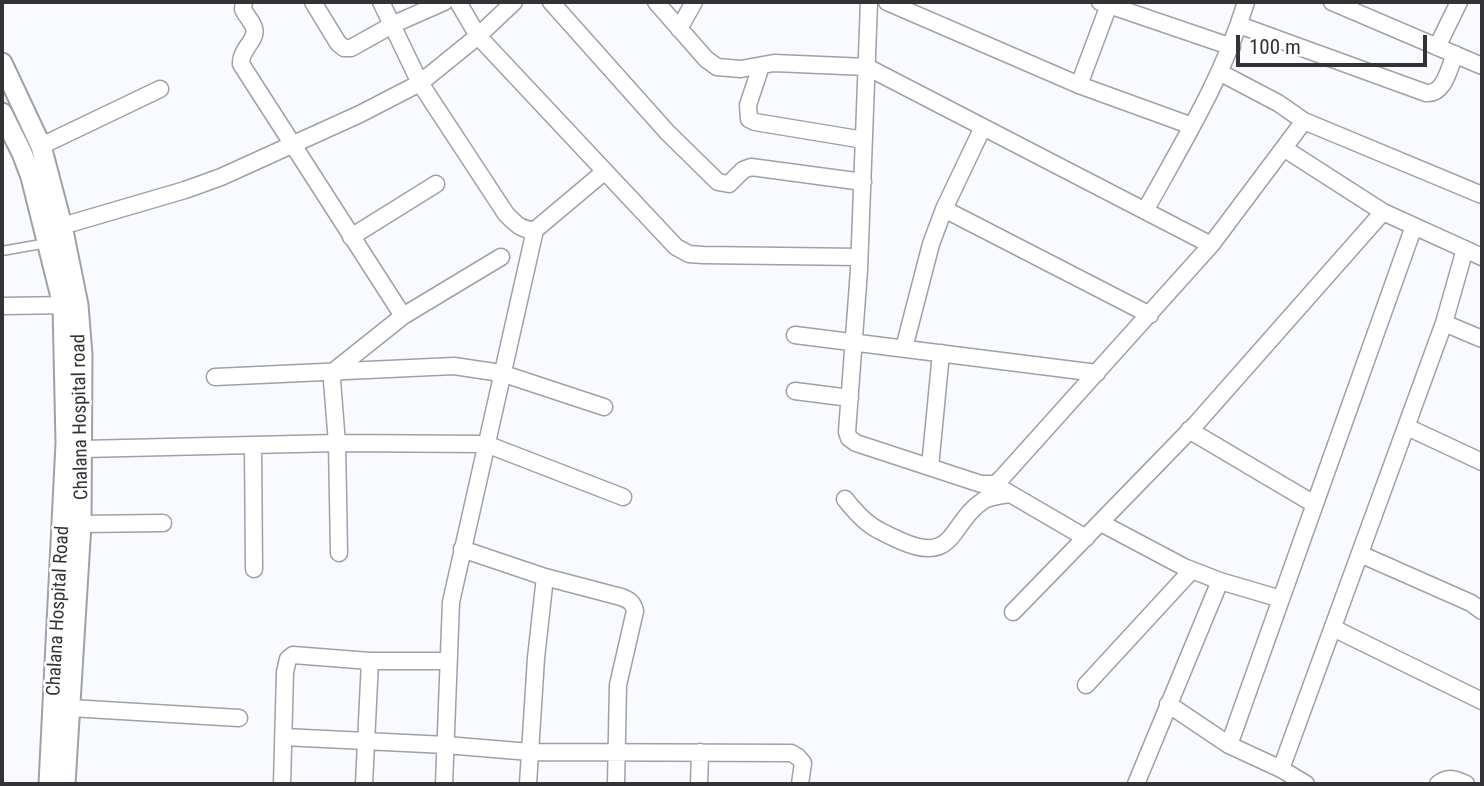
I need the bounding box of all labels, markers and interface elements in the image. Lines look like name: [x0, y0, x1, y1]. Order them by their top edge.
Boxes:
scale bar: [1239, 21, 1430, 65]
text: 100 m: [1249, 35, 1301, 59]
street label: Chalana Hospital road: [68, 334, 94, 500]
street label: Chalana Hospital Road: [43, 525, 75, 697]

